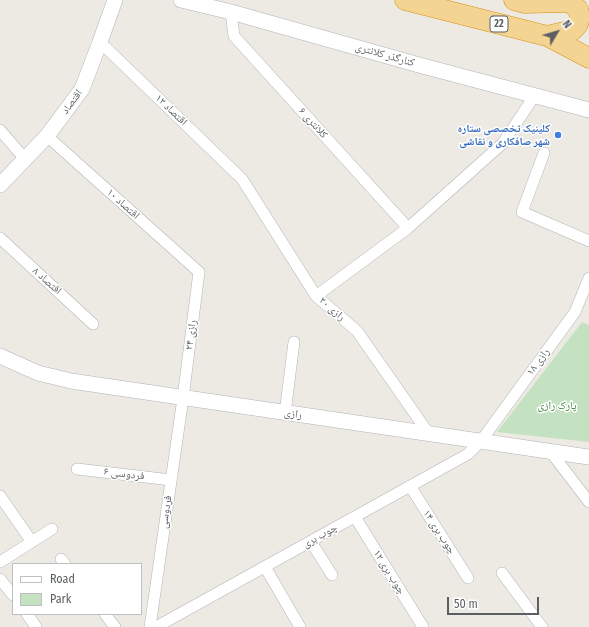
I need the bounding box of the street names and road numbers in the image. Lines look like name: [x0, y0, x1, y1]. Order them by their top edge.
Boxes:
road number: 22: [490, 16, 508, 32]
street label: کنارگذر کلانتری: [354, 40, 416, 70]
street label: اقتصاد: [59, 87, 85, 117]
street label: ۱۲ اقتصاد: [152, 92, 190, 128]
street label: کلانتری ۶: [296, 105, 330, 141]
street label: ۱۰ اقتصاد: [104, 186, 142, 222]
street label: ۸ اقتصاد: [30, 265, 64, 297]
street label: رازی ۲۰: [316, 294, 348, 324]
street label: رازی ۲۴: [183, 319, 199, 351]
street label: رازی ۱۸: [524, 346, 552, 378]
street label: رازی: [283, 406, 303, 422]
street label: فردوسی ۶: [103, 465, 145, 483]
street label: فردوسی: [157, 494, 175, 530]
street label: ۱۴ چوب بری: [420, 507, 458, 557]
street label: چوب بری: [300, 521, 340, 551]
street label: ۱۲ چوب بری: [370, 547, 408, 597]

